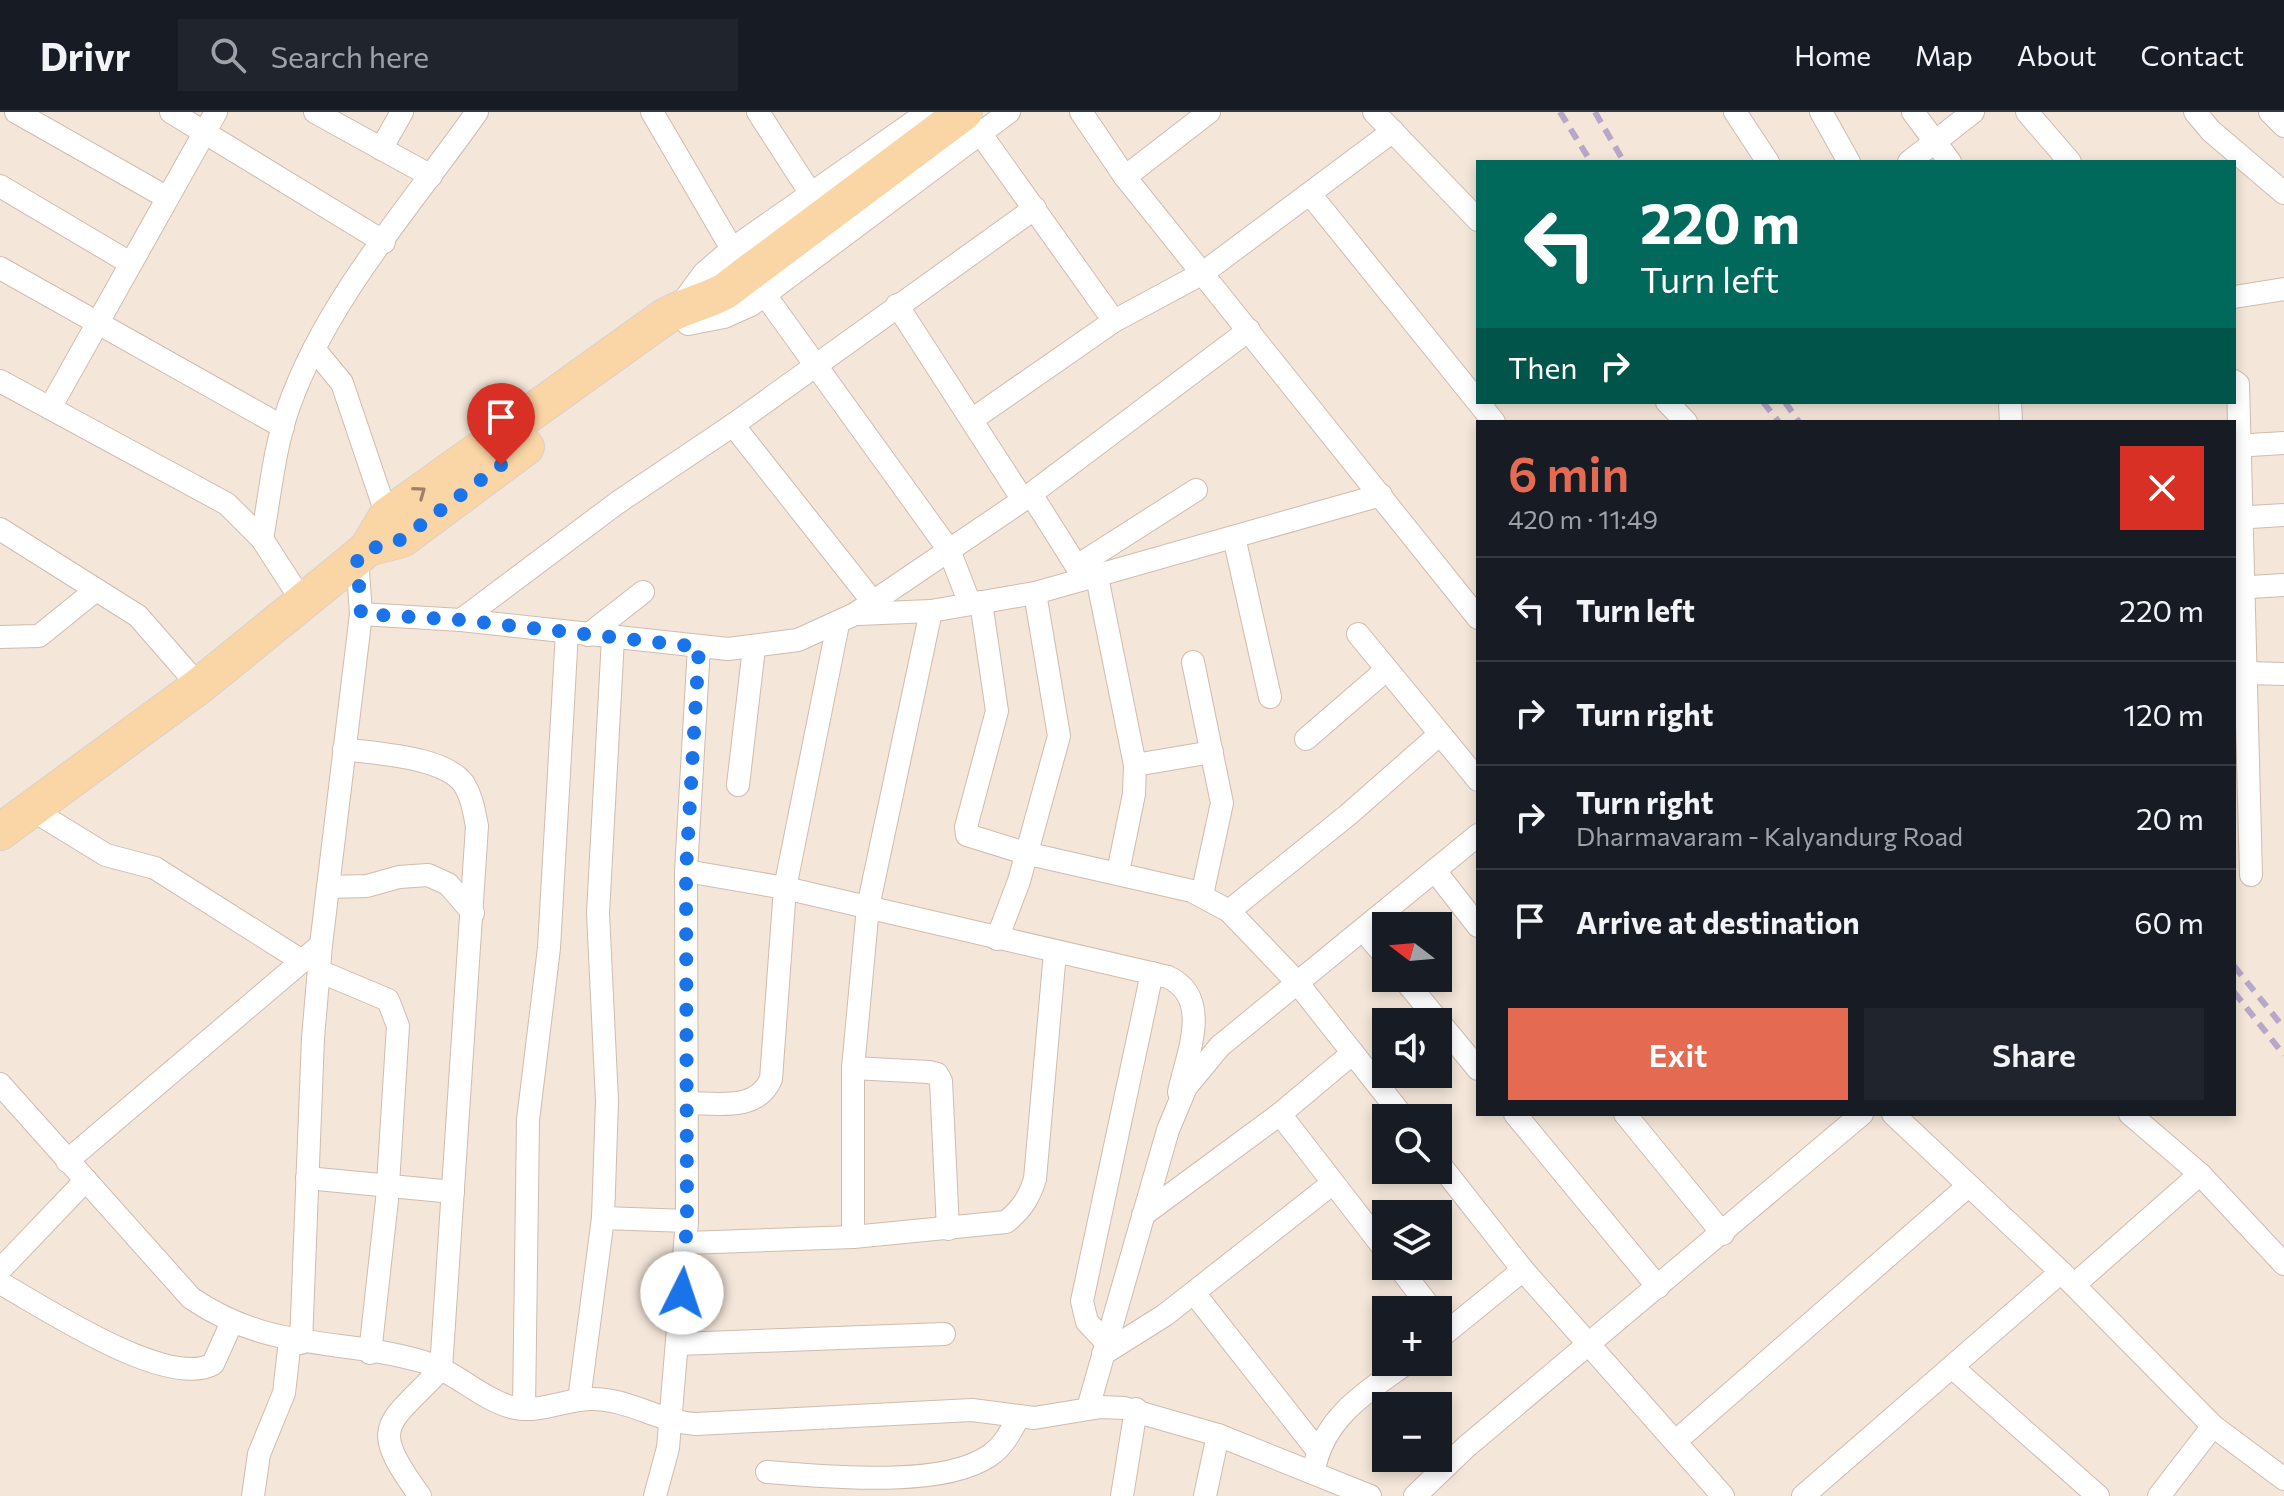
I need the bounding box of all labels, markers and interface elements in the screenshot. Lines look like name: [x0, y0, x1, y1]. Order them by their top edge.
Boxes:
search box: [178, 19, 738, 91]
text: Drivr: [40, 32, 130, 79]
icon: search: [206, 33, 250, 77]
text: Search here: [270, 37, 429, 74]
text: Home: [1794, 38, 1871, 72]
text: Map: [1915, 38, 1973, 72]
text: About: [2017, 38, 2097, 72]
text: Contact: [2141, 38, 2244, 72]
text: 220 m: [1640, 187, 1800, 256]
icon: left: [1508, 192, 1612, 296]
text: Turn left: [1640, 256, 1779, 300]
icon: right: [1593, 344, 1637, 388]
text: Then: [1508, 348, 1577, 385]
pin: [467, 383, 535, 465]
icon: arrive: [479, 395, 523, 439]
text: 6 min: [1508, 443, 1629, 502]
button: close: [2120, 446, 2204, 530]
one-way arrow: [412, 488, 426, 502]
text: 420 m · 11:49: [1508, 503, 1658, 534]
icon: left: [1508, 587, 1552, 631]
text: Turn left: [1576, 591, 1695, 628]
text: 220 m: [2119, 591, 2204, 628]
icon: right: [1508, 691, 1552, 735]
text: Turn right: [1576, 695, 1713, 732]
text: 120 m: [2123, 695, 2204, 732]
text: Turn right: [1576, 783, 1713, 820]
icon: right: [1508, 795, 1552, 839]
text: 20 m: [2136, 799, 2204, 836]
text: Dharmavaram - Kalyandurg Road: [1576, 820, 1963, 851]
icon: arrive: [1508, 899, 1552, 943]
text: Arrive at destination: [1576, 903, 1860, 940]
text: 60 m: [2134, 903, 2204, 940]
north arrow: [1372, 912, 1452, 992]
map controls: [1372, 912, 1452, 1472]
button: sound: [1372, 1008, 1452, 1088]
button: Exit: [1508, 1008, 1848, 1100]
button: Share: [1864, 1008, 2204, 1100]
button: search: [1372, 1104, 1452, 1184]
button: layers: [1372, 1200, 1452, 1280]
position arrow: [640, 1251, 724, 1335]
button: +: [1372, 1296, 1452, 1376]
button: −: [1372, 1392, 1452, 1472]

